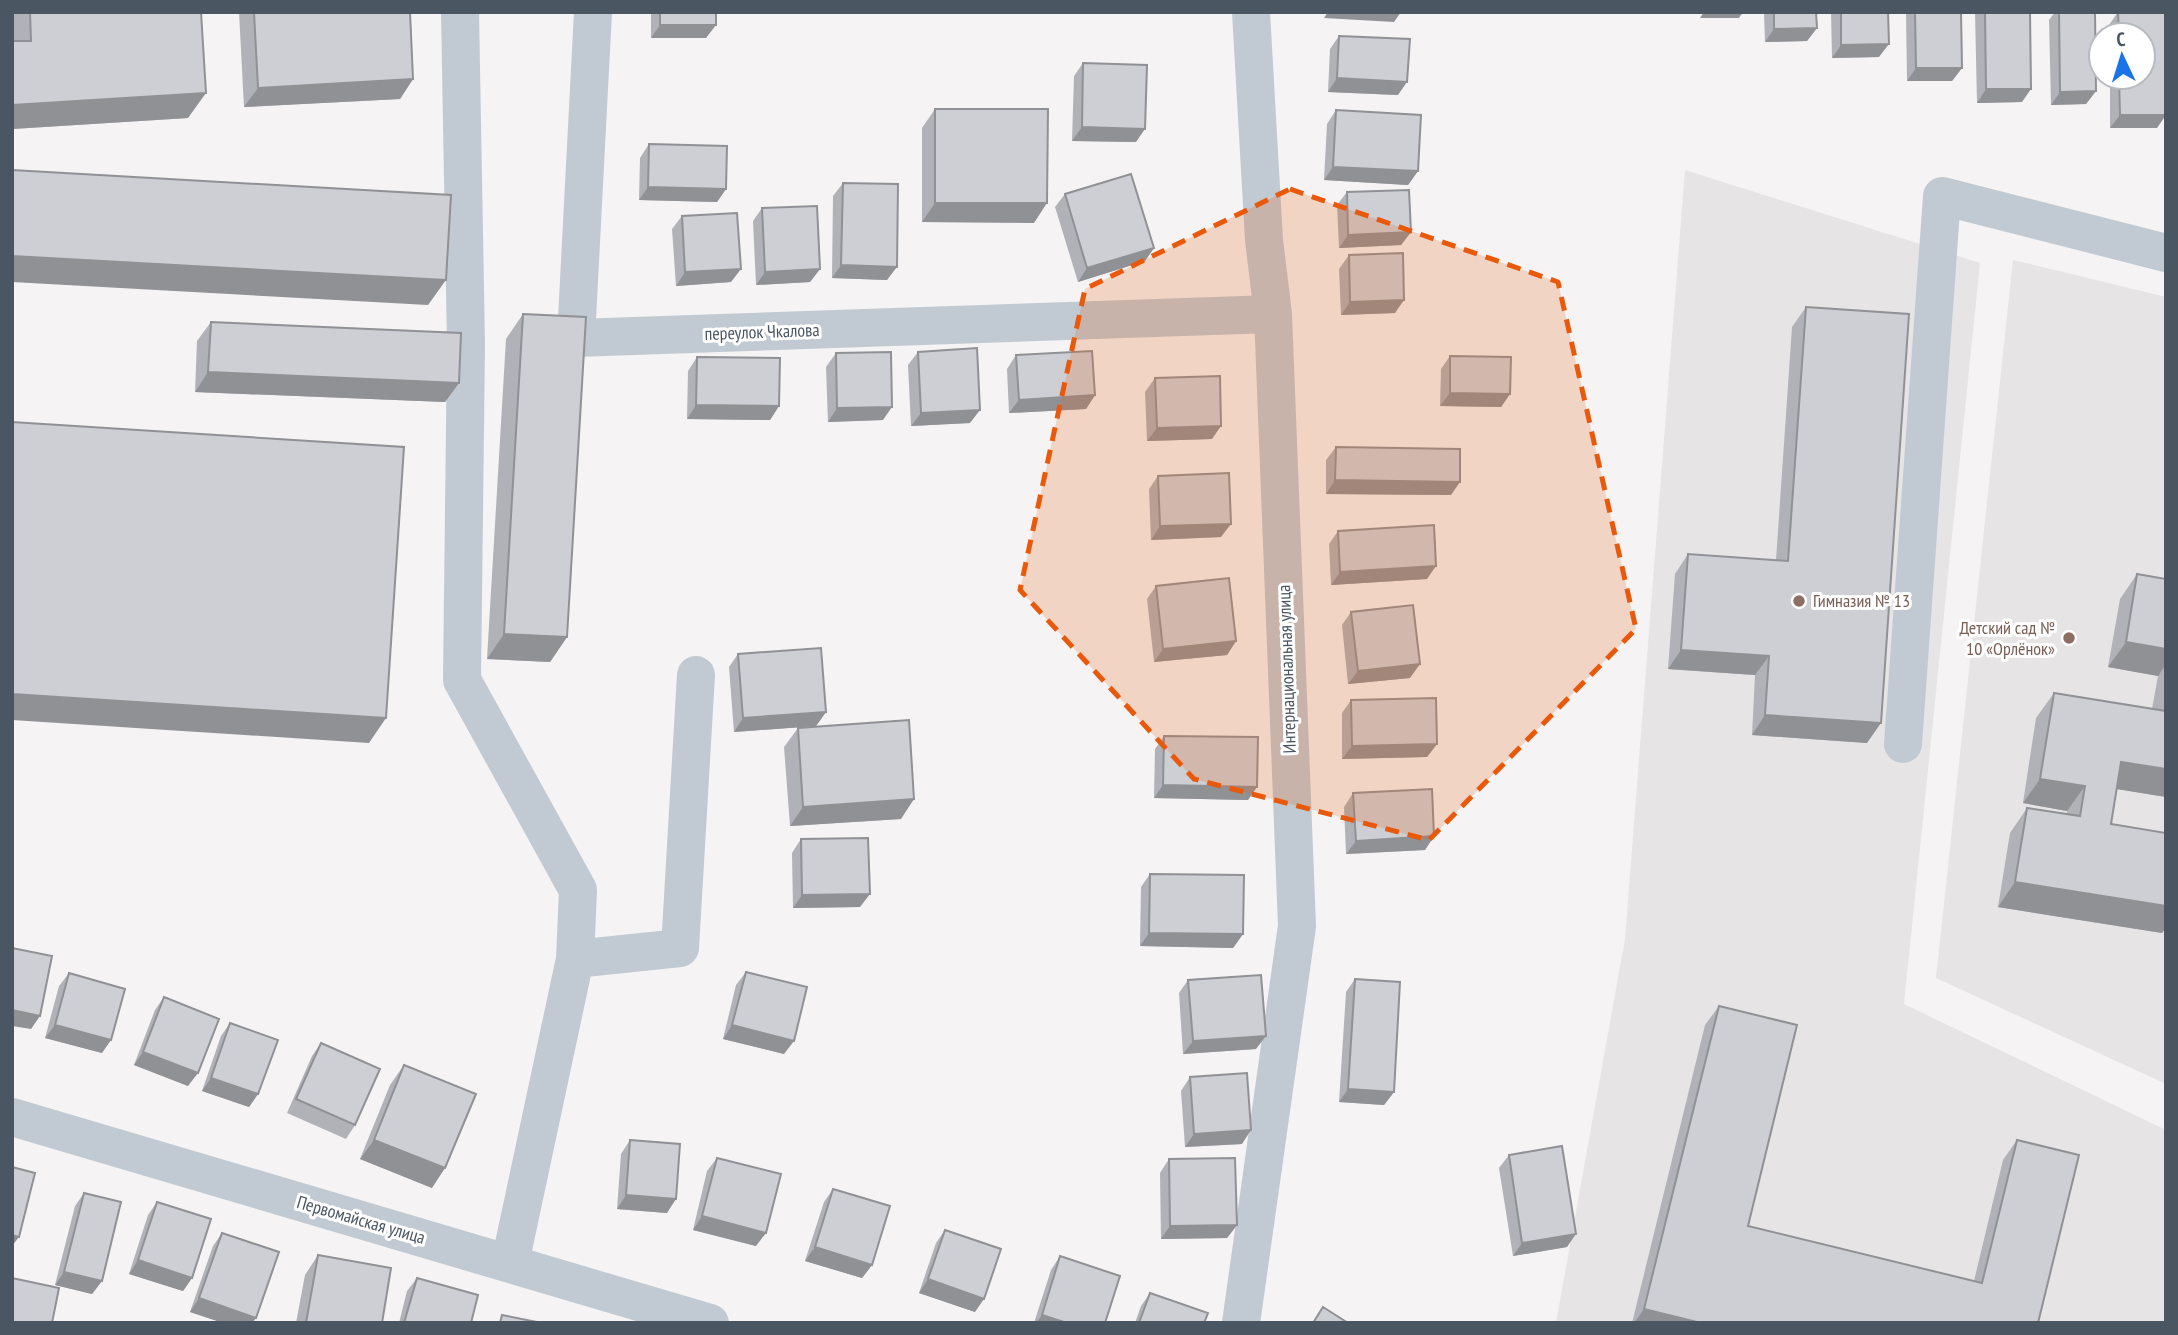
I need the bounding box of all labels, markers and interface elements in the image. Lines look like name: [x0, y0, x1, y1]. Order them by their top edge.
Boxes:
north arrow: [2087, 21, 2157, 91]
text: С: [2116, 27, 2126, 51]
street label: переулок Чкалова: [704, 318, 820, 345]
street label: Интернациональная улица: [1272, 584, 1301, 754]
place label: Гимназия № 13: [1813, 589, 1910, 612]
marker: Гимназия № 13: [1791, 593, 1807, 609]
place label: Детский сад № 10 «Орлёнок»: [1959, 616, 2055, 660]
marker: Детский сад № 10 «Орлёнок»: [2061, 630, 2077, 646]
street label: Первомайская улица: [294, 1190, 428, 1249]

